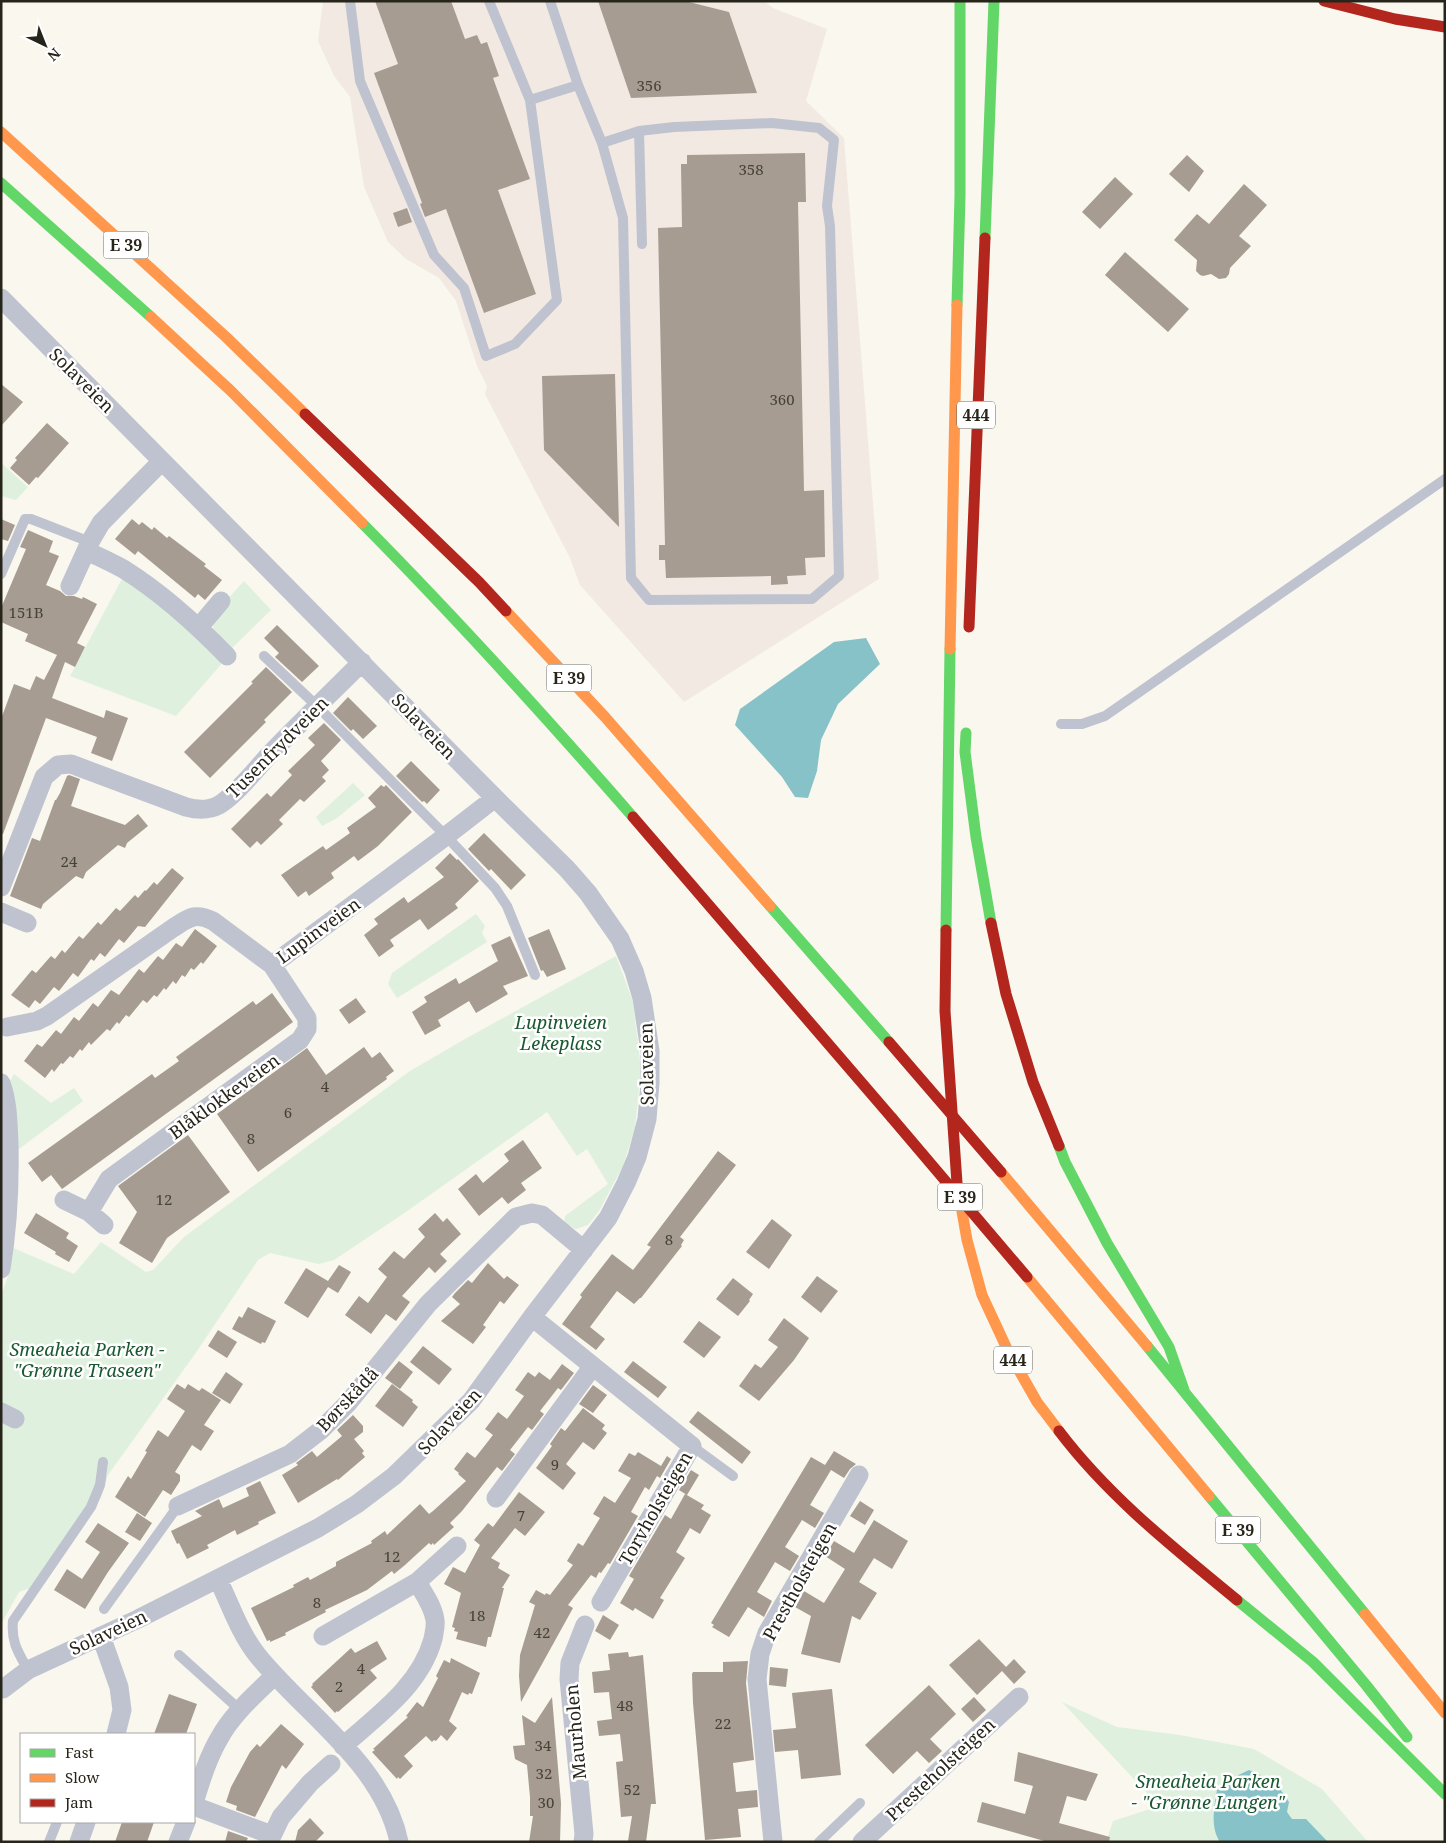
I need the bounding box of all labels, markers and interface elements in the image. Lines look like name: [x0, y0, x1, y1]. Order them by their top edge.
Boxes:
north arrow: [20, 20, 70, 70]
text: N: [44, 44, 65, 66]
house number: 356: [636, 75, 662, 95]
house number: 358: [738, 159, 764, 179]
road number: E 39: [104, 232, 148, 258]
street label: Solaveien: [44, 342, 120, 418]
house number: 360: [769, 389, 795, 409]
road number: 444: [957, 402, 995, 428]
house number: 151B: [9, 602, 43, 622]
road number: E 39: [546, 664, 592, 691]
street label: Solaveien: [387, 688, 462, 764]
street label: Tusenfrydveien: [221, 690, 334, 803]
house number: 24: [61, 851, 78, 871]
street label: Lupinveien: [271, 891, 365, 969]
park label: Lupinveien Lekeplass: [514, 1010, 607, 1055]
street label: Solaveien: [633, 1022, 659, 1106]
street label: Blåklokkeveien: [164, 1047, 285, 1144]
house number: 4: [321, 1076, 330, 1096]
house number: 6: [284, 1102, 292, 1122]
house number: 8: [247, 1128, 255, 1148]
road number: E 39: [938, 1184, 982, 1210]
house number: 12: [156, 1189, 172, 1209]
house number: 8: [665, 1229, 673, 1249]
park label: Smeaheia Parken - "Grønne Traseen": [9, 1337, 165, 1382]
road number: 444: [994, 1346, 1032, 1374]
street label: Børskådå: [311, 1361, 383, 1437]
street label: Solaveien: [412, 1382, 486, 1460]
street label: Torvholsteigen: [613, 1446, 697, 1569]
house number: 9: [551, 1454, 559, 1474]
house number: 7: [517, 1505, 525, 1525]
road number: E 39: [1216, 1516, 1260, 1544]
street label: Prestholsteigen: [757, 1517, 842, 1644]
house number: 12: [384, 1546, 400, 1566]
house number: 8: [313, 1592, 321, 1612]
street label: Solaveien: [65, 1603, 151, 1660]
house number: 18: [469, 1605, 485, 1625]
house number: 42: [534, 1622, 550, 1642]
house number: 4: [357, 1658, 366, 1678]
house number: 2: [335, 1676, 343, 1696]
street label: Maurholen: [559, 1683, 591, 1781]
house number: 48: [617, 1695, 633, 1715]
street label: Presteholsteigen: [880, 1712, 1000, 1826]
house number: 22: [715, 1713, 731, 1733]
legend: [20, 1733, 195, 1823]
house number: 34: [535, 1735, 552, 1755]
text: Fast: [65, 1742, 94, 1762]
house number: 32: [536, 1763, 552, 1783]
text: Slow: [65, 1767, 99, 1787]
park label: Smeaheia Parken - "Grønne Lungen": [1131, 1769, 1286, 1814]
house number: 52: [624, 1779, 640, 1799]
text: Jam: [64, 1792, 93, 1812]
house number: 30: [538, 1792, 554, 1812]

